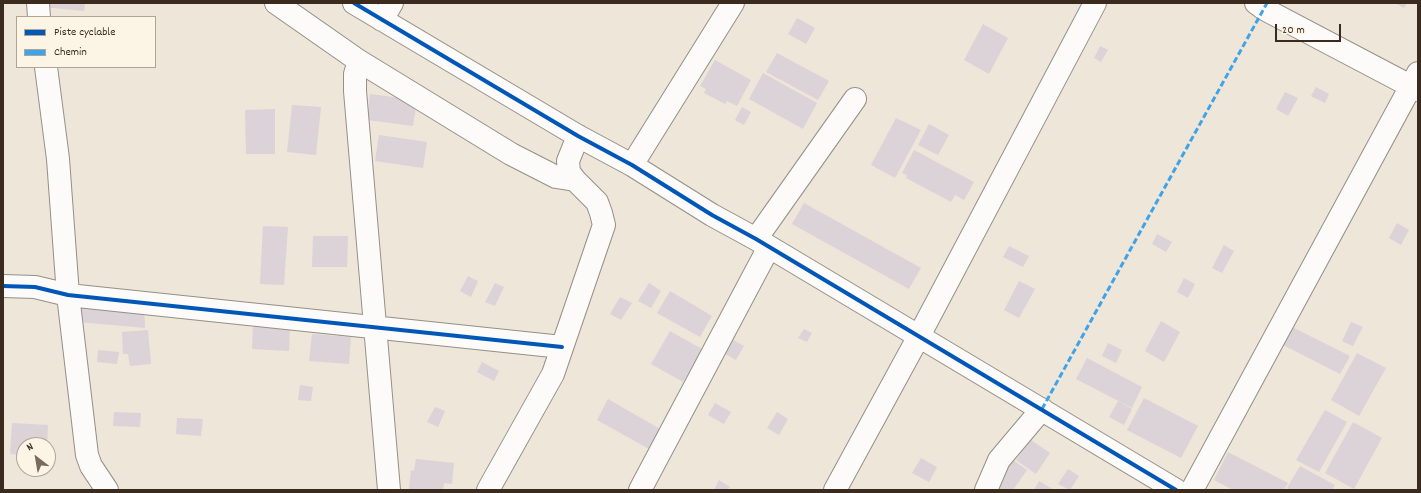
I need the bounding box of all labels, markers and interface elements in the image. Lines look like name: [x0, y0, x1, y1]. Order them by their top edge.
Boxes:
legend: [16, 16, 156, 68]
scale bar: [1277, 16, 1343, 42]
text: 20 m: [1282, 22, 1305, 39]
text: Piste cyclable: [54, 24, 115, 41]
text: Chemin: [54, 44, 87, 61]
north arrow: [16, 437, 56, 477]
text: N: [24, 439, 37, 456]

